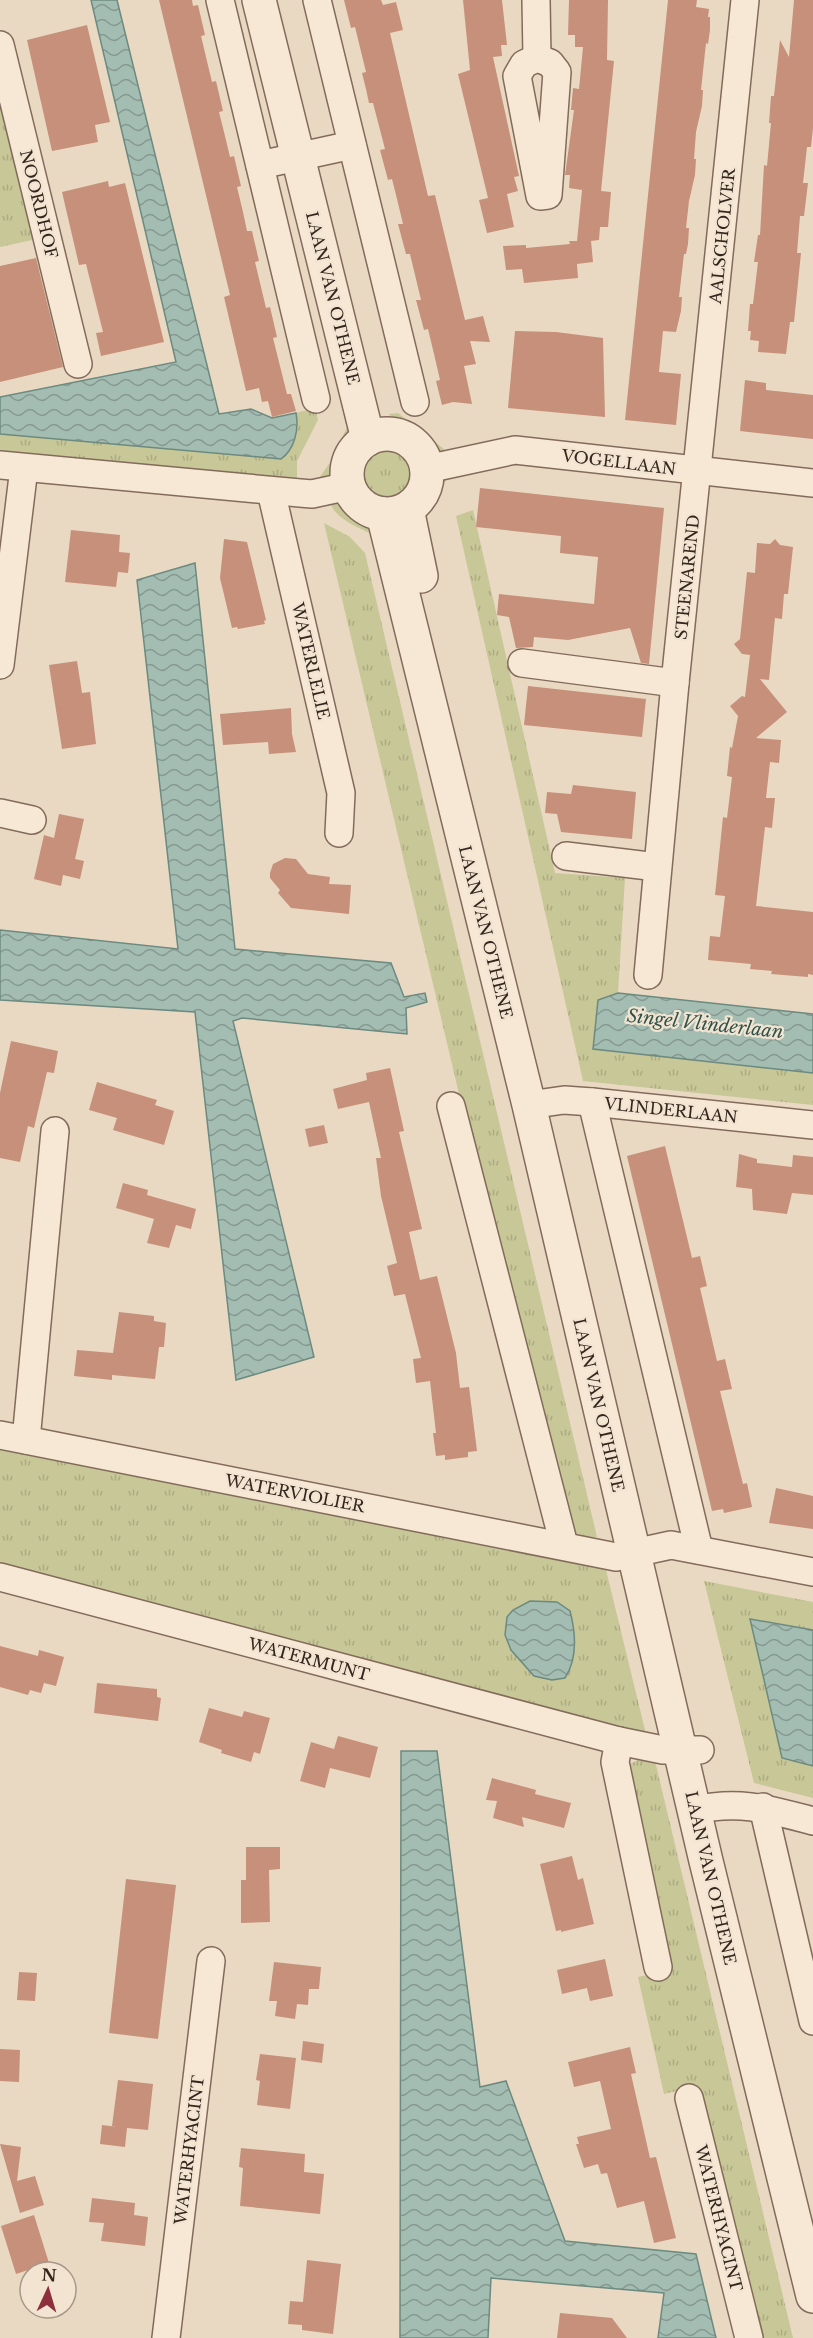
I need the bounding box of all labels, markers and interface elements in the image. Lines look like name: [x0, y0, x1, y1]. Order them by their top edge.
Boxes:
street label: NOORDHOF: [16, 148, 62, 261]
street label: AALSCHOLVER: [705, 166, 739, 306]
street label: LAAN VAN OTHENE: [302, 209, 364, 387]
street label: VOGELLAAN: [560, 445, 677, 479]
street label: STEENAREND: [670, 513, 704, 641]
street label: WATERLELIE: [288, 600, 334, 721]
street label: LAAN VAN OTHENE: [455, 843, 517, 1021]
water label: Singel Vlinderlaan: [626, 1005, 784, 1043]
street label: VLINDERLAAN: [602, 1093, 739, 1127]
street label: LAAN VAN OTHENE: [569, 1316, 629, 1494]
street label: WATERVIOLIER: [223, 1469, 368, 1517]
street label: WATERMUNT: [245, 1633, 372, 1685]
street label: LAAN VAN OTHENE: [681, 1789, 741, 1967]
street label: WATERHYACINT: [170, 2074, 208, 2227]
street label: WATERHYACINT: [691, 2142, 747, 2293]
north arrow: [18, 2260, 78, 2320]
text: N: [41, 2265, 57, 2286]

